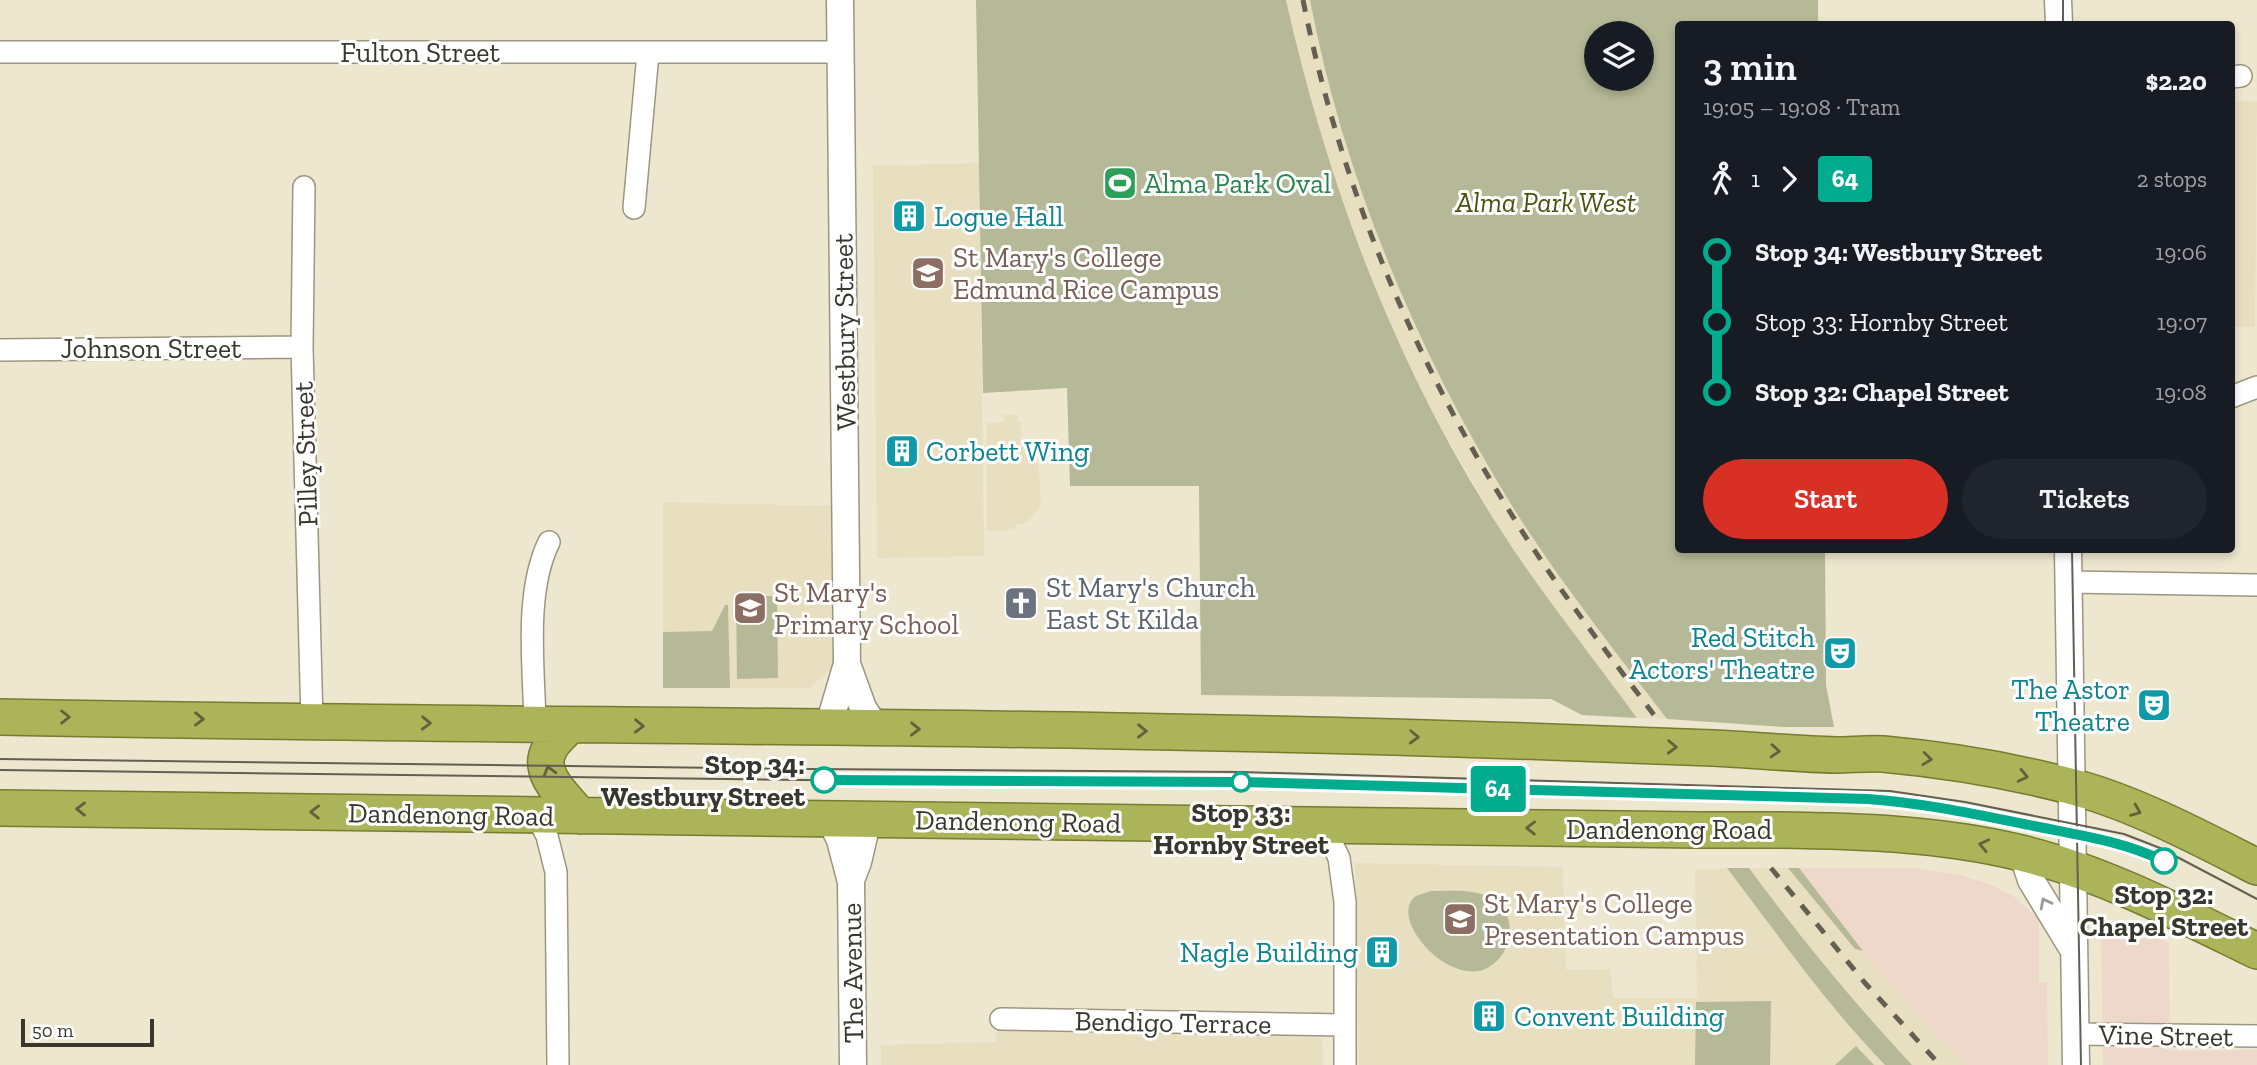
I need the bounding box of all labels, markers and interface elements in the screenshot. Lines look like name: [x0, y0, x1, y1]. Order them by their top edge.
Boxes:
map controls: [1584, 21, 1654, 91]
button: layers: [1584, 21, 1654, 91]
street label: Fulton Street: [340, 36, 500, 69]
text: 3 min: [1703, 44, 1797, 90]
text: $2.20: [2145, 65, 2207, 97]
text: 19:05 – 19:08 · Tram: [1703, 93, 1900, 121]
icon: walk: [1703, 160, 1741, 198]
icon: forward: [1770, 160, 1808, 198]
sports icon: Alma Park Oval: [1101, 164, 1139, 202]
text: 64: [1832, 164, 1858, 193]
text: 1: [1751, 165, 1760, 193]
text: 2 stops: [2137, 165, 2207, 193]
place label: Alma Park Oval: [1144, 167, 1331, 200]
park label: Alma Park West: [1455, 186, 1637, 219]
building icon: Logue Hall: [890, 197, 928, 235]
place label: Logue Hall: [934, 200, 1063, 233]
street label: Westbury Street: [826, 233, 863, 431]
text: Stop 34: Westbury Street: [1755, 236, 2042, 268]
text: 19:06: [2155, 238, 2207, 266]
place label: St Mary's College Edmund Rice Campus: [953, 241, 1219, 306]
school or university icon: St Mary's College Edmund Rice Campus: [909, 254, 947, 292]
text: Stop 33: Hornby Street: [1755, 306, 2008, 338]
text: 19:07: [2157, 308, 2207, 336]
street label: Johnson Street: [61, 332, 242, 365]
text: Stop 32: Chapel Street: [1755, 376, 2009, 408]
text: 19:08: [2155, 378, 2207, 406]
street label: Pilley Street: [286, 380, 325, 527]
building icon: Corbett Wing: [883, 432, 921, 470]
place label: Corbett Wing: [926, 435, 1089, 468]
button: Start: [1703, 459, 1948, 539]
button: Tickets: [1962, 459, 2207, 539]
place label: St Mary's Church East St Kilda: [1046, 571, 1256, 636]
place label: St Mary's Primary School: [774, 576, 959, 641]
church icon: St Mary's Church East St Kilda: [1002, 584, 1040, 622]
school or university icon: St Mary's Primary School: [731, 589, 769, 627]
place label: Red Stitch Actors' Theatre: [1629, 621, 1815, 686]
theatre icon: Red Stitch Actors' Theatre: [1821, 634, 1859, 672]
place label: The Astor Theatre: [2011, 673, 2130, 738]
theatre icon: The Astor Theatre: [2135, 686, 2173, 724]
one-way arrow: [61, 709, 71, 725]
one-way arrow: [194, 711, 205, 727]
one-way arrow: [422, 715, 432, 731]
one-way arrow: [633, 718, 644, 733]
one-way arrow: [910, 721, 921, 736]
one-way arrow: [1137, 724, 1148, 739]
one-way arrow: [1409, 729, 1420, 745]
one-way arrow: [1666, 739, 1677, 754]
one-way arrow: [1770, 743, 1781, 758]
place label: Stop 34: Westbury Street: [601, 748, 806, 813]
one-way arrow: [1921, 751, 1933, 766]
one-way arrow: [543, 765, 557, 777]
line badge: 64: [1466, 766, 1530, 812]
marker: Stop 34: Westbury Street: [811, 767, 837, 793]
one-way arrow: [2017, 767, 2029, 782]
marker: Stop 33: Hornby Street: [1231, 772, 1251, 792]
text: 64: [1485, 774, 1511, 803]
street label: Dandenong Road: [348, 796, 554, 833]
place label: Stop 33: Hornby Street: [1153, 796, 1330, 861]
one-way arrow: [75, 801, 86, 817]
one-way arrow: [2129, 802, 2141, 816]
street label: Dandenong Road: [915, 803, 1121, 840]
one-way arrow: [310, 804, 320, 820]
street label: Dandenong Road: [1566, 813, 1772, 846]
one-way arrow: [1525, 820, 1536, 836]
one-way arrow: [1978, 838, 1990, 853]
marker: Stop 32: Chapel Street: [2151, 848, 2177, 874]
place label: Stop 32: Chapel Street: [2080, 878, 2249, 943]
place label: St Mary's College Presentation Campus: [1484, 887, 1745, 952]
one-way arrow: [2039, 897, 2053, 910]
school or university icon: St Mary's College Presentation Campus: [1441, 900, 1479, 938]
street label: The Avenue: [835, 903, 870, 1043]
building icon: Nagle Building: [1363, 933, 1401, 971]
place label: Nagle Building: [1180, 936, 1358, 969]
building icon: Convent Building: [1470, 997, 1508, 1035]
place label: Convent Building: [1514, 1000, 1724, 1033]
street label: Bendigo Terrace: [1074, 1004, 1272, 1041]
scale bar: [21, 1016, 154, 1048]
street label: Vine Street: [2097, 1018, 2234, 1053]
text: 50 m: [32, 1019, 73, 1042]

